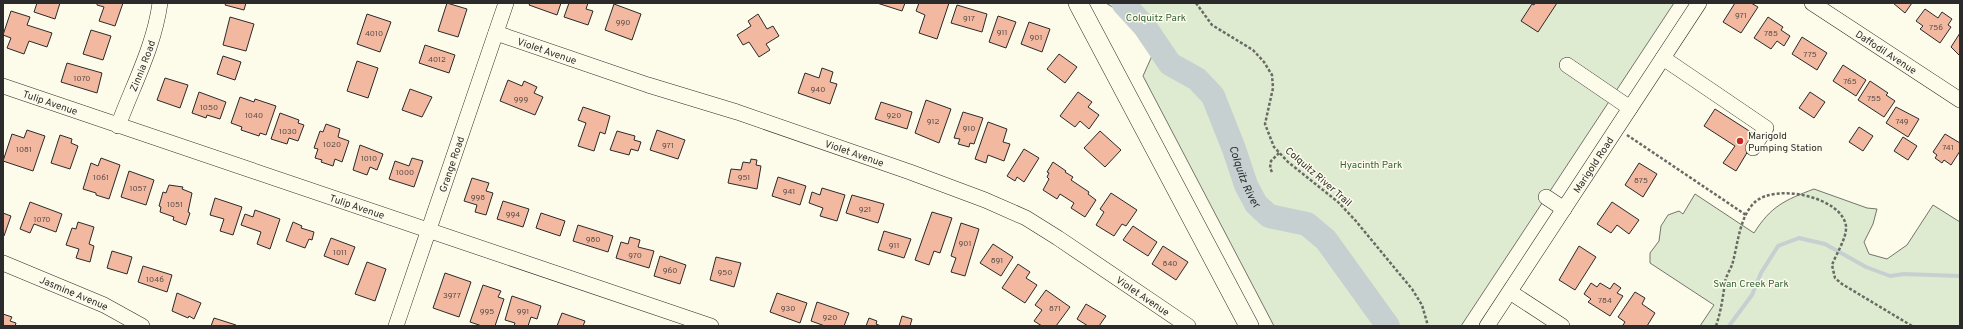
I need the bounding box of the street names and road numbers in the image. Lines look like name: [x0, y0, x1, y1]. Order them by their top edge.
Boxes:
street label: Daffodil Avenue: [1853, 28, 1919, 78]
street label: Violet Avenue: [515, 36, 578, 68]
street label: Zinnia Road: [128, 39, 159, 94]
street label: Tulip Avenue: [21, 88, 79, 119]
street label: Grange Road: [437, 135, 468, 194]
street label: Marigold Road: [1571, 135, 1617, 196]
street label: Violet Avenue: [823, 138, 885, 170]
street label: Colquitz River Trail: [1282, 145, 1354, 210]
street label: Tulip Avenue: [327, 192, 386, 223]
street label: Jasmine Avenue: [37, 274, 110, 314]
street label: Violet Avenue: [1113, 274, 1171, 319]

